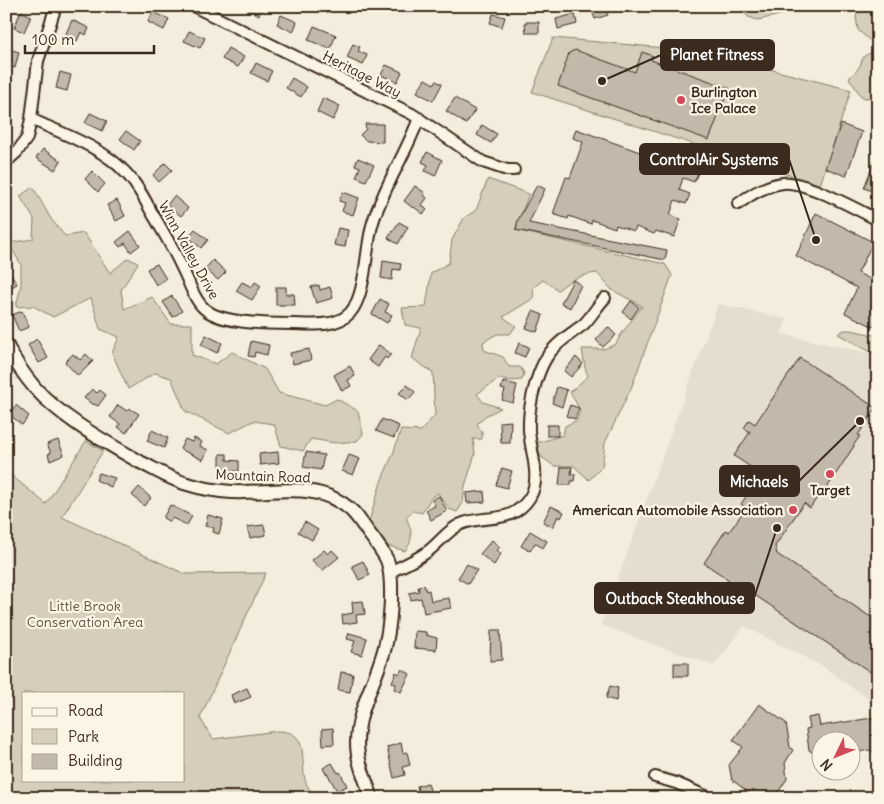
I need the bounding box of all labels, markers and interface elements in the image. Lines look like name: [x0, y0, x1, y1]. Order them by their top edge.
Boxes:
scale bar: [25, 22, 154, 54]
text: 100 m: [32, 30, 74, 49]
callout: Planet Fitness: [661, 40, 774, 70]
text: Planet Fitness: [670, 45, 764, 64]
street label: Heritage Way: [320, 46, 404, 102]
place label: Burlington Ice Palace: [691, 83, 757, 117]
marker: Burlington Ice Palace: [675, 94, 687, 106]
callout: ControlAir Systems: [640, 144, 789, 174]
text: ControlAir Systems: [650, 150, 779, 170]
street label: Winn Valley Drive: [155, 198, 223, 302]
street label: Mountain Road: [215, 465, 311, 487]
callout: Michaels: [720, 466, 799, 496]
marker: Target: [824, 468, 836, 480]
text: Michaels: [730, 472, 788, 491]
place label: Target: [810, 481, 850, 499]
place label: American Automobile Association: [572, 501, 783, 519]
marker: American Automobile Association: [787, 504, 799, 516]
callout: Outback Steakhouse: [595, 583, 754, 613]
text: Outback Steakhouse: [605, 589, 745, 608]
park label: Little Brook Conservation Area: [27, 597, 143, 631]
legend: [22, 692, 185, 782]
text: Road: [68, 701, 103, 720]
text: Park: [68, 727, 99, 746]
north arrow: [812, 732, 862, 782]
text: Building: [68, 751, 123, 770]
text: N: [817, 755, 836, 775]

